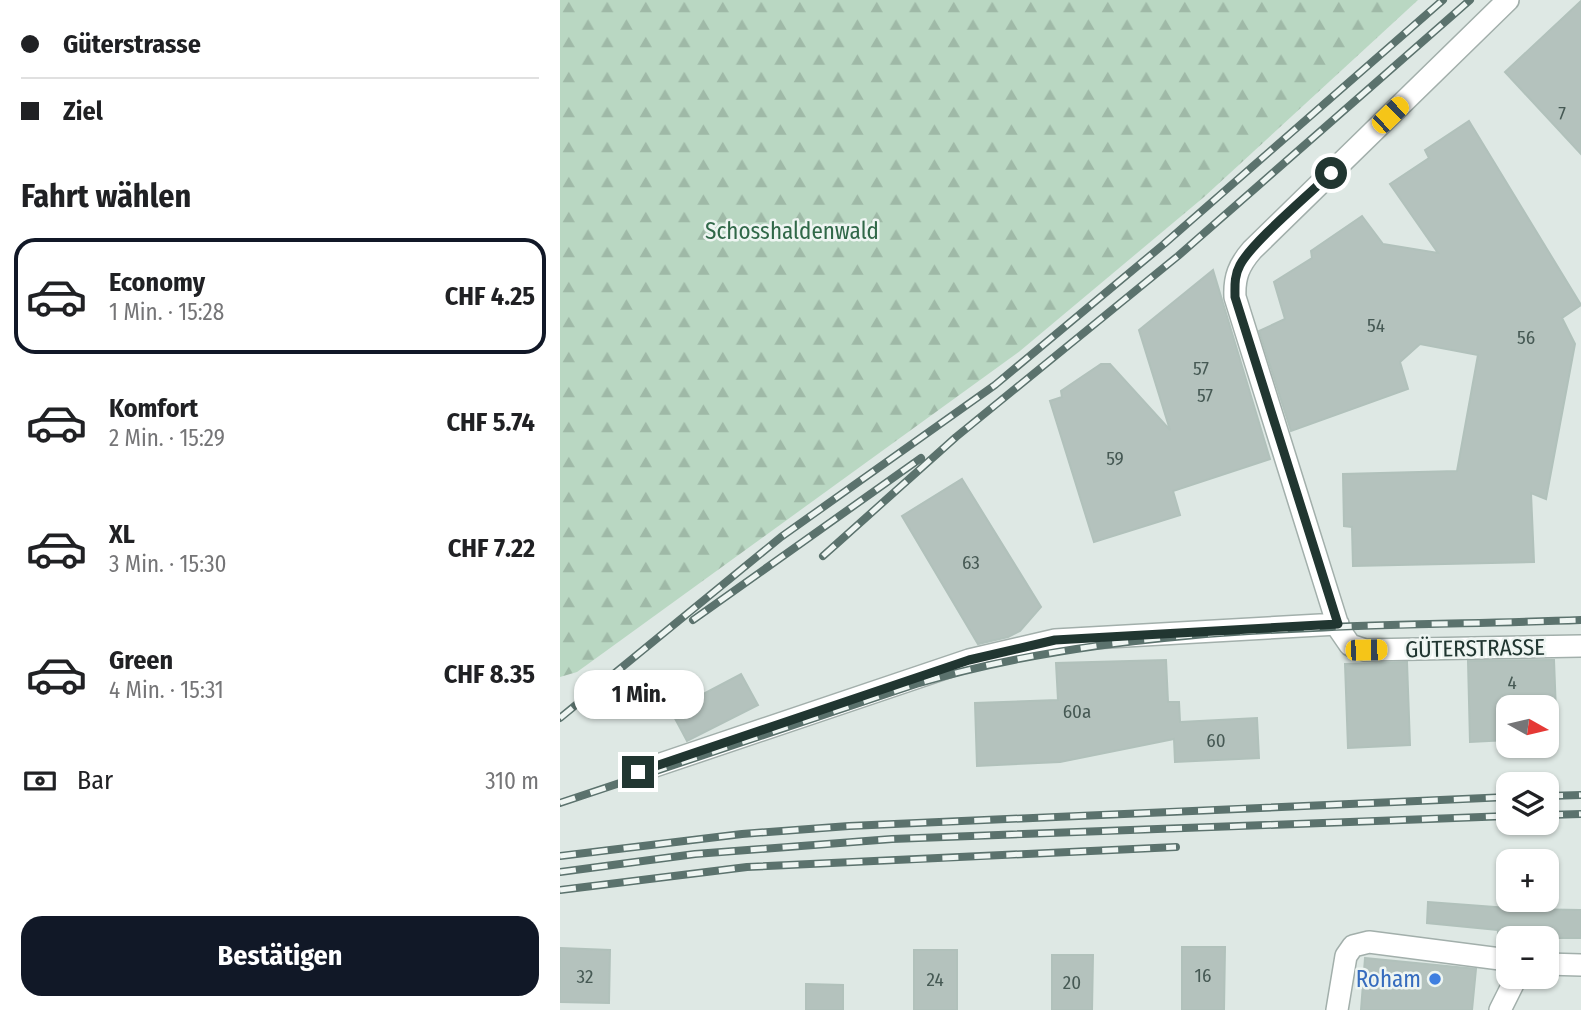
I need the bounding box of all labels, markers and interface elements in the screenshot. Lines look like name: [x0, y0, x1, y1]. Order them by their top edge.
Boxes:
text: Güterstrasse: [63, 29, 201, 60]
car: [1368, 93, 1413, 137]
text: Ziel: [63, 96, 103, 127]
house number: 7: [1558, 102, 1566, 125]
route start: [1315, 157, 1347, 189]
text: Fahrt wählen: [21, 177, 191, 215]
park label: Schosshaldenwald: [705, 217, 879, 245]
icon: car: [25, 265, 88, 328]
text: Economy: [109, 267, 205, 298]
text: CHF 4.25: [445, 281, 535, 312]
text: 1 Min. · 15:28: [109, 298, 224, 326]
house number: 54: [1367, 314, 1385, 337]
house number: 56: [1517, 326, 1535, 349]
house number: 57: [1193, 357, 1209, 380]
house number: 57: [1197, 384, 1213, 407]
icon: car: [25, 391, 88, 454]
text: Komfort: [109, 393, 198, 424]
text: CHF 5.74: [446, 407, 535, 438]
text: 2 Min. · 15:29: [109, 424, 225, 452]
house number: 59: [1106, 447, 1124, 470]
icon: car: [25, 517, 88, 580]
text: XL: [109, 519, 135, 550]
text: CHF 7.22: [448, 533, 535, 564]
text: 3 Min. · 15:30: [109, 550, 227, 578]
house number: 63: [962, 551, 980, 574]
street label: GÜTERSTRASSE: [1405, 633, 1545, 663]
car: [1345, 639, 1388, 661]
icon: car: [25, 643, 88, 706]
text: Green: [109, 645, 173, 676]
text: CHF 8.35: [444, 659, 535, 690]
callout: 1 Min.: [573, 670, 703, 720]
house number: 4: [1507, 671, 1517, 694]
text: 4 Min. · 15:31: [109, 676, 224, 704]
text: 1 Min.: [612, 680, 666, 708]
north arrow: [1496, 695, 1559, 758]
map controls: [1496, 695, 1559, 989]
house number: 60a: [1063, 700, 1091, 723]
house number: 60: [1206, 729, 1226, 752]
route end: [622, 756, 654, 788]
icon: cash: [21, 762, 59, 800]
text: Bar: [77, 765, 113, 796]
text: 310 m: [485, 767, 539, 795]
button: layers: [1496, 772, 1559, 835]
button: +: [1496, 849, 1559, 912]
button: Bestätigen: [21, 916, 539, 996]
button: −: [1496, 926, 1559, 989]
house number: 16: [1195, 964, 1211, 987]
house number: 32: [577, 965, 593, 988]
place label: Roham: [1356, 965, 1421, 993]
house number: 24: [926, 968, 944, 991]
house number: 20: [1063, 971, 1081, 994]
marker: Roham: [1427, 971, 1443, 987]

